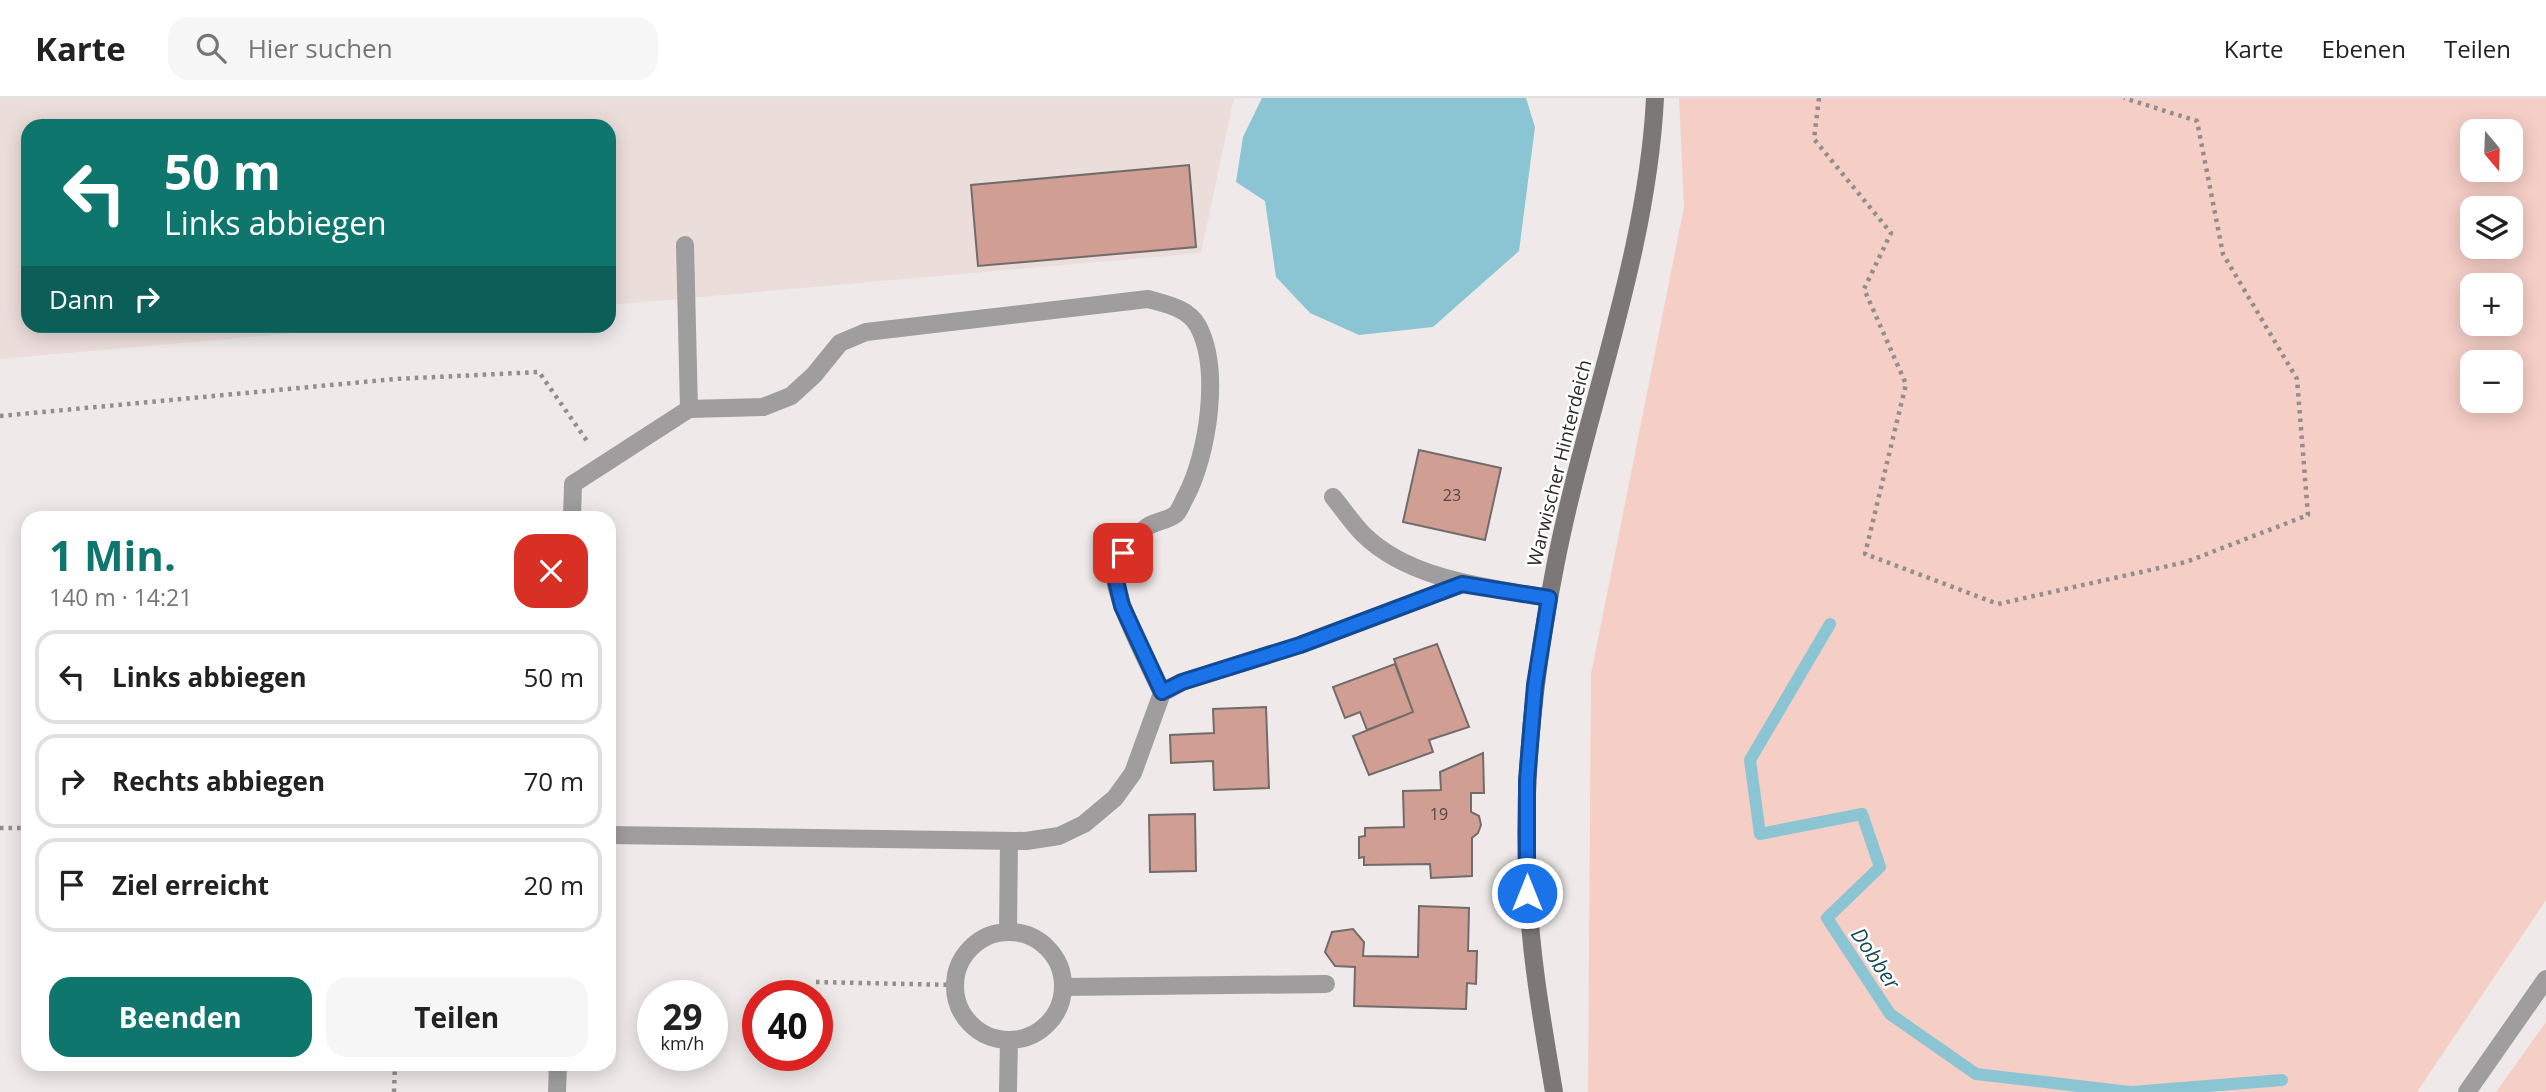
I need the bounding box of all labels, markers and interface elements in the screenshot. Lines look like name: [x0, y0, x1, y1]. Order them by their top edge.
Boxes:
search box: [168, 17, 658, 80]
text: Karte: [35, 26, 126, 71]
icon: search: [192, 29, 230, 67]
text: Hier suchen: [248, 30, 393, 66]
text: Karte: [2224, 32, 2284, 65]
text: Ebenen: [2322, 32, 2406, 65]
text: Teilen: [2444, 32, 2511, 65]
north arrow: [2460, 119, 2524, 182]
map controls: [2460, 119, 2523, 413]
text: 50 m: [164, 138, 281, 204]
icon: left: [49, 147, 140, 238]
button: layers: [2460, 196, 2523, 259]
text: Links abbiegen: [164, 201, 387, 244]
button: +: [2460, 273, 2523, 336]
icon: right: [128, 280, 166, 318]
text: Dann: [49, 281, 114, 317]
button: −: [2460, 350, 2523, 413]
street label: Warwischer Hinterdeich: [1521, 357, 1597, 569]
house number: 23: [1443, 484, 1461, 506]
pin: [1093, 523, 1153, 583]
text: 1 Min.: [49, 526, 176, 583]
button: close: [514, 534, 588, 608]
icon: arrive: [1104, 534, 1142, 572]
text: 140 m · 14:21: [49, 581, 192, 613]
icon: left: [53, 658, 91, 696]
text: Links abbiegen: [112, 659, 307, 695]
text: 50 m: [523, 659, 584, 695]
icon: right: [53, 762, 91, 800]
text: Rechts abbiegen: [112, 763, 325, 799]
text: 70 m: [523, 763, 584, 799]
house number: 19: [1430, 803, 1448, 825]
position arrow: [1490, 856, 1564, 930]
icon: arrive: [53, 866, 91, 904]
text: Ziel erreicht: [112, 867, 269, 903]
text: 20 m: [523, 867, 584, 903]
water label: Dobber: [1845, 922, 1907, 995]
button: Beenden: [49, 977, 312, 1057]
button: Teilen: [326, 977, 588, 1057]
speed limit sign: 40: [742, 980, 833, 1071]
text: 29: [662, 993, 703, 1040]
text: km/h: [661, 1031, 704, 1055]

